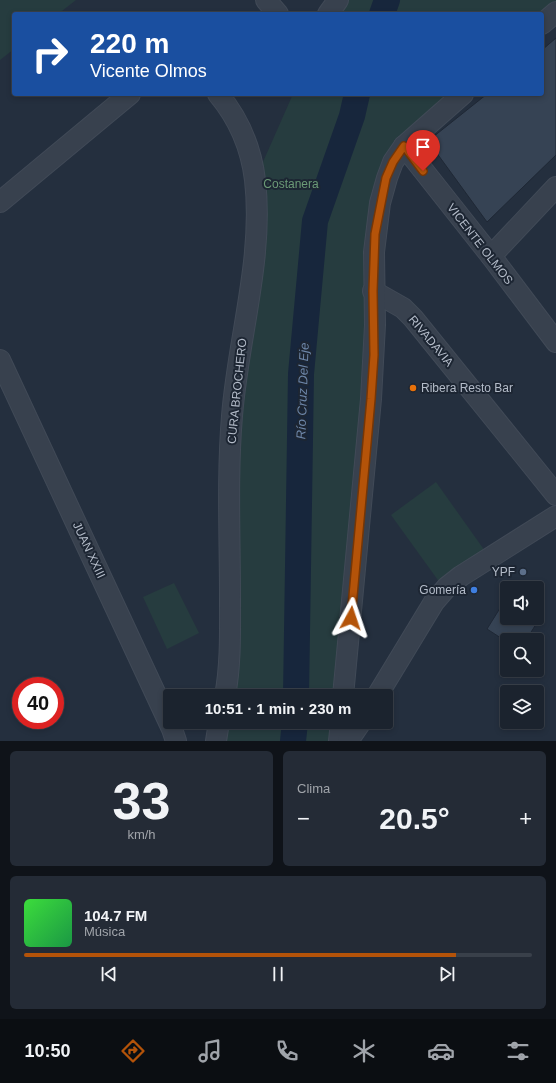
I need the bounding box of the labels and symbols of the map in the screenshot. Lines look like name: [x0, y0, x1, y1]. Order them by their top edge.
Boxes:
pin: [406, 130, 440, 171]
park label: Costanera: [263, 177, 319, 191]
street label: VICENTE OLMOS: [444, 201, 516, 287]
street label: RIVADAVIA: [406, 313, 456, 369]
street label: CURA BROCHERO: [224, 338, 250, 444]
water label: Río Cruz Del Eje: [293, 342, 312, 440]
place label: Ribera Resto Bar: [421, 381, 513, 395]
marker: Ribera Resto Bar: [408, 383, 418, 393]
street label: JUAN XXIII: [70, 520, 108, 580]
place label: YPF: [492, 565, 515, 579]
marker: YPF: [518, 567, 528, 577]
place label: Gomería: [419, 583, 466, 597]
marker: Gomería: [469, 585, 479, 595]
position arrow: [330, 597, 372, 639]
speed limit sign: 40: [12, 677, 64, 729]

